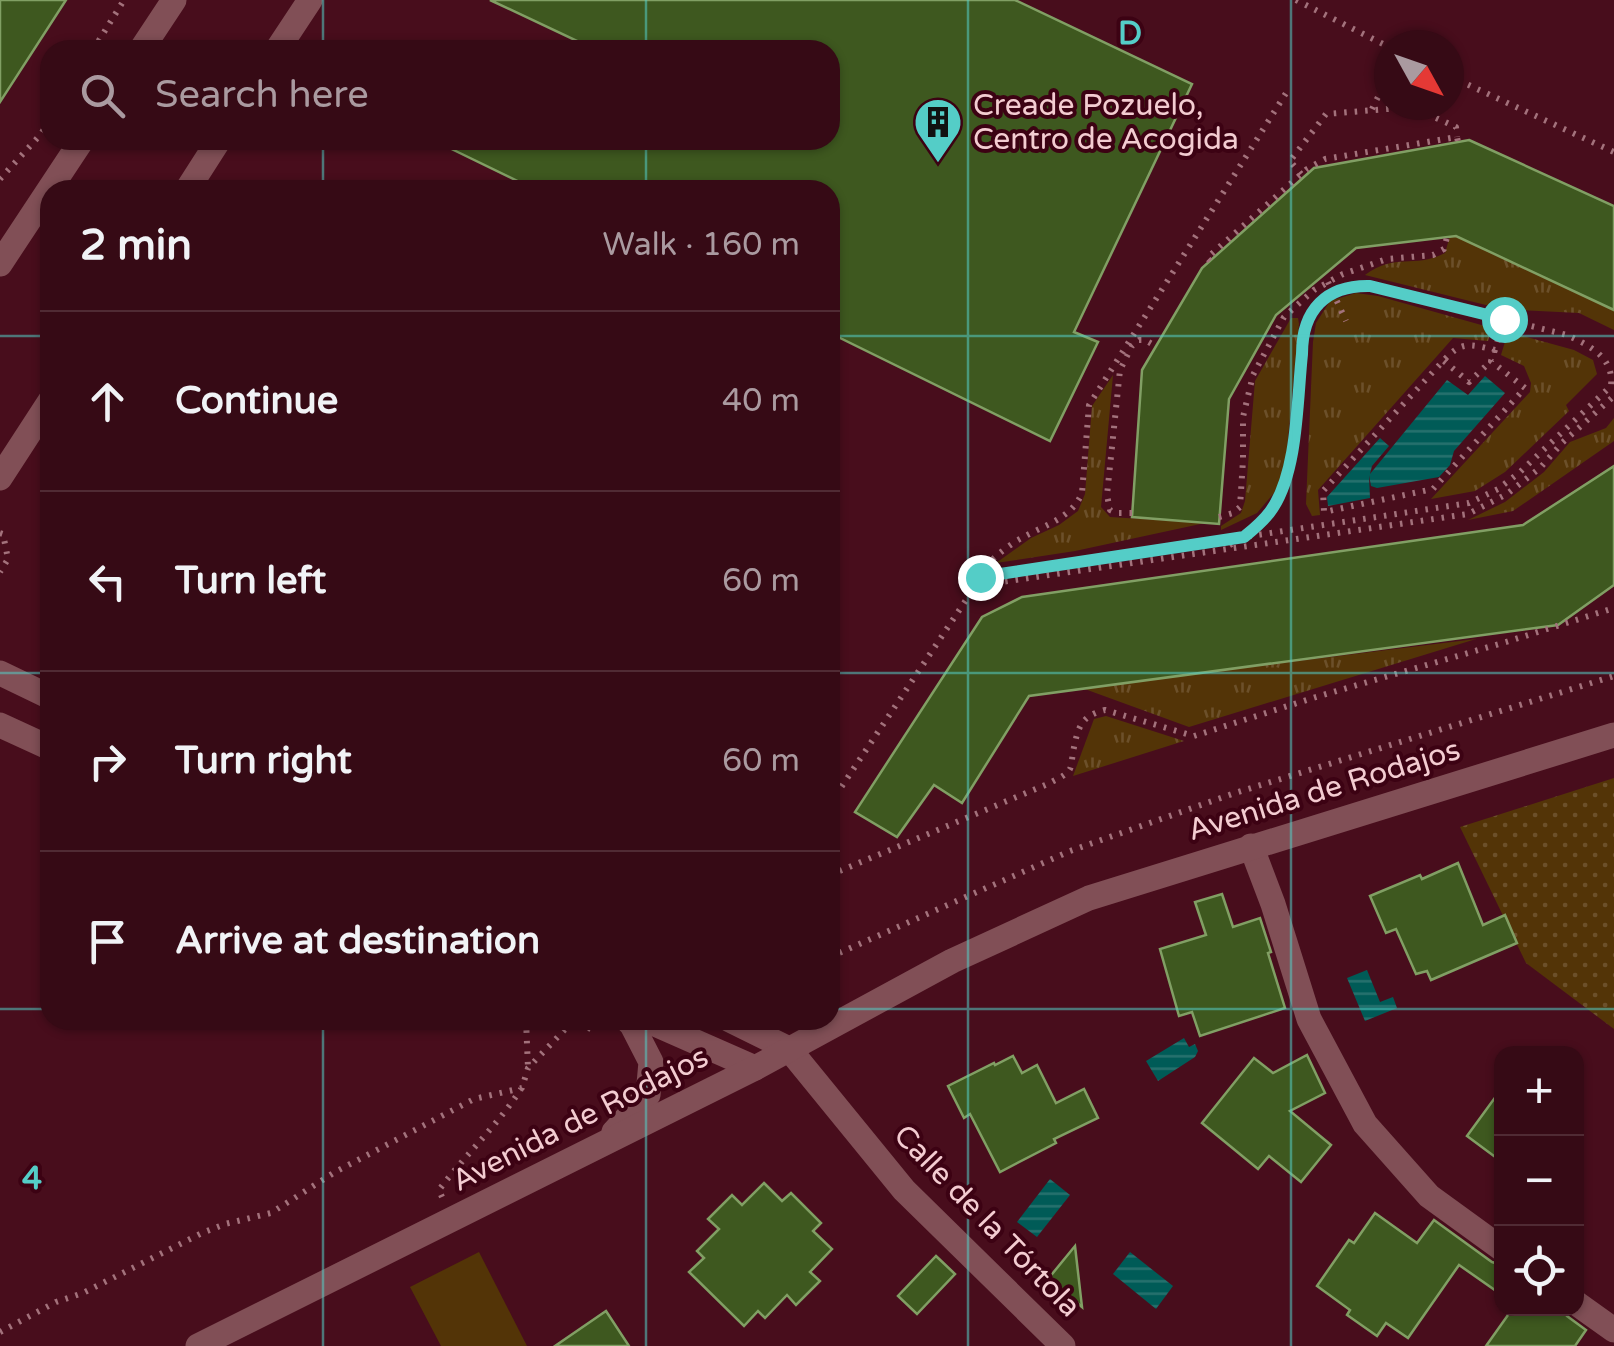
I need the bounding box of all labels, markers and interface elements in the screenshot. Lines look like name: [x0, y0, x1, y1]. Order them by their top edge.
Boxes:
text: D: [1118, 15, 1142, 53]
north arrow: [1374, 30, 1464, 120]
search box: [40, 40, 840, 150]
icon: search: [75, 68, 130, 123]
text: Search here: [155, 72, 369, 118]
place label: Creade Pozuelo, Centro de Acogida: [973, 87, 1239, 158]
building icon: Creade Pozuelo, Centro de Acogida: [912, 96, 964, 164]
text: 2 min: [80, 220, 192, 271]
text: Walk · 160 m: [603, 226, 800, 264]
route start: [1482, 297, 1528, 343]
icon: ahead: [80, 374, 135, 429]
text: Continue: [175, 378, 338, 424]
text: 40 m: [722, 382, 800, 420]
icon: left: [80, 554, 135, 609]
route end: [958, 555, 1004, 601]
text: Turn left: [175, 558, 326, 604]
text: 60 m: [722, 562, 800, 600]
street label: Avenida de Rodajos: [1183, 731, 1465, 849]
icon: right: [80, 734, 135, 789]
text: Turn right: [175, 738, 352, 784]
text: 60 m: [722, 742, 800, 780]
icon: arrive: [80, 914, 135, 969]
text: Arrive at destination: [175, 918, 540, 964]
street label: Avenida de Rodajos: [446, 1038, 714, 1200]
map controls: [1494, 1046, 1584, 1316]
button: +: [1494, 1046, 1584, 1136]
street label: Calle de la Tórtola: [886, 1117, 1088, 1325]
button: −: [1494, 1136, 1584, 1226]
text: 4: [22, 1160, 42, 1198]
button: locate: [1494, 1226, 1584, 1316]

